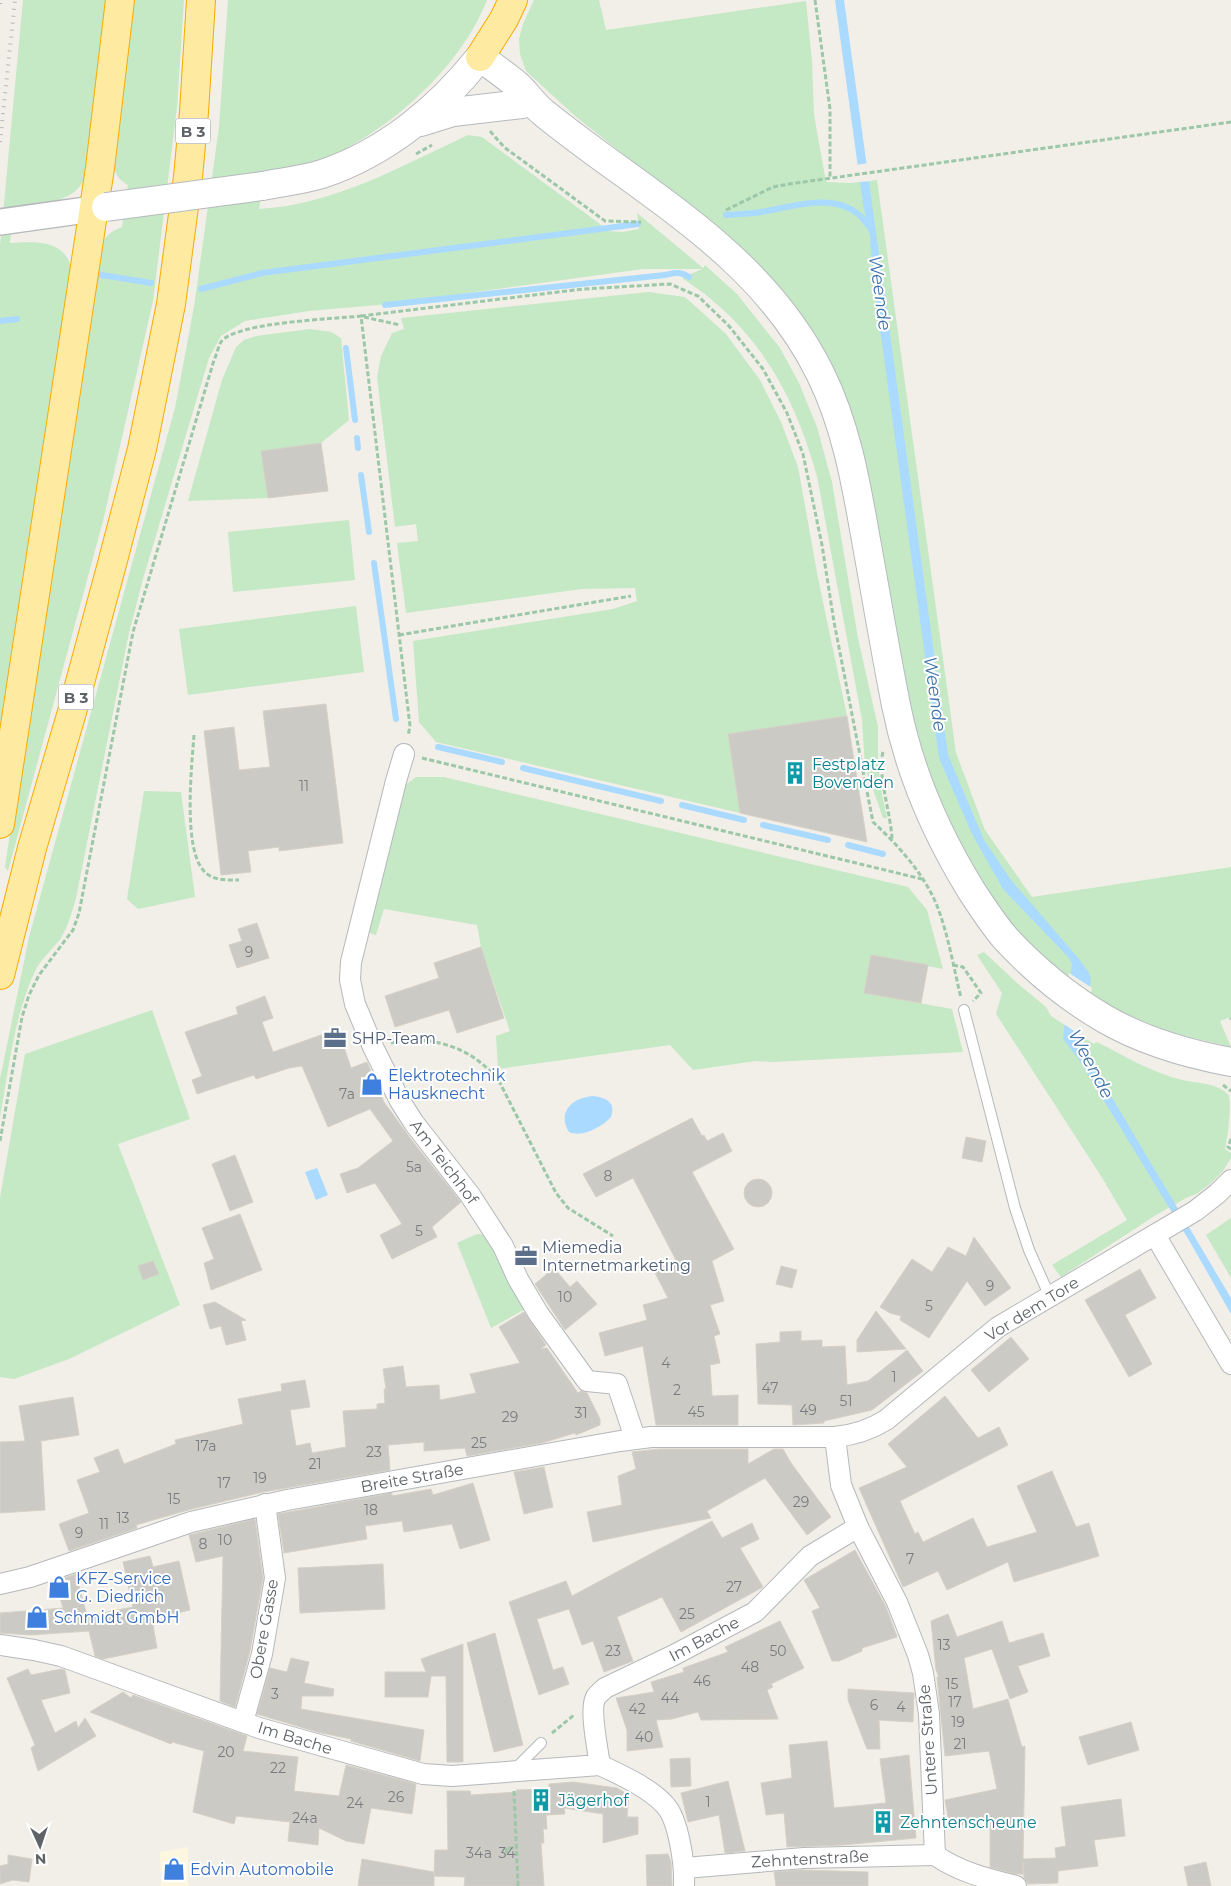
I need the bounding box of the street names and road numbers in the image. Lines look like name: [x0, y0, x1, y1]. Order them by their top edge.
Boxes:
road number: B 3: [176, 118, 210, 144]
road number: B 3: [58, 684, 94, 710]
street label: Am Teichhof: [406, 1116, 482, 1208]
street label: Vor dem Tore: [982, 1273, 1082, 1345]
street label: Breite Straße: [359, 1460, 465, 1496]
street label: Obere Gasse: [246, 1578, 282, 1680]
street label: Im Bache: [666, 1613, 742, 1665]
street label: Untere Straße: [915, 1684, 941, 1796]
street label: Im Bache: [255, 1718, 335, 1758]
street label: Zehntenstraße: [751, 1846, 869, 1872]

